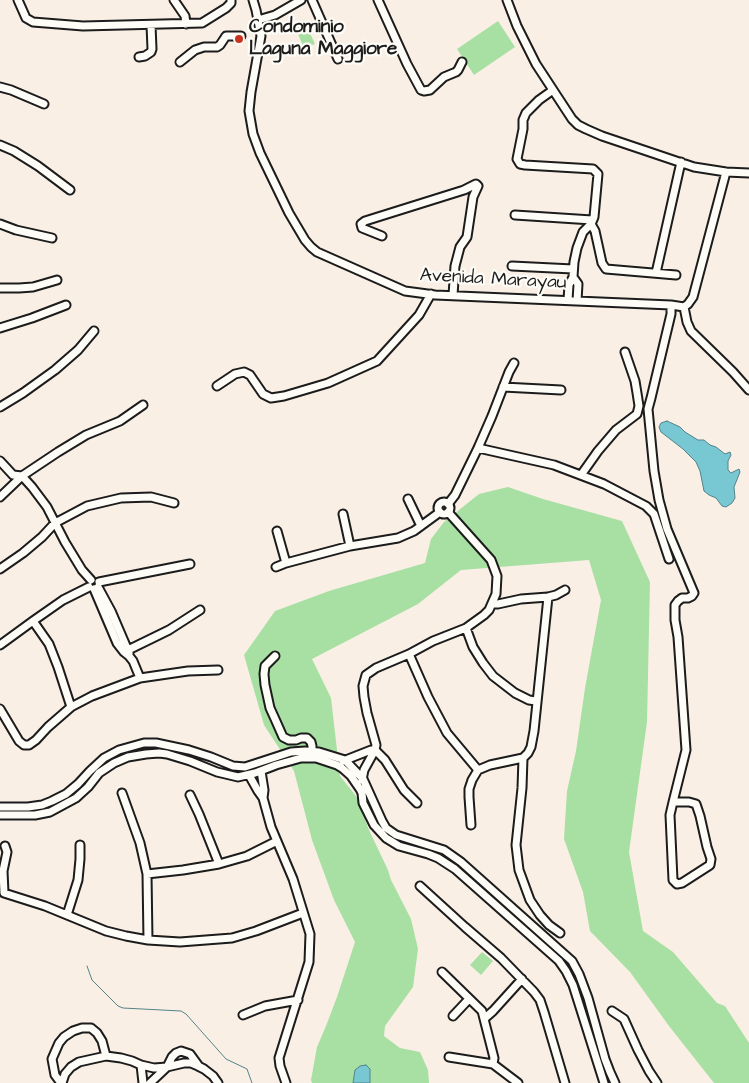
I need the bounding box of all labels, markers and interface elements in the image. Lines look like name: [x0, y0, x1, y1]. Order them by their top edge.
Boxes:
place label: Condominio Laguna Maggiore: [249, 17, 397, 61]
marker: Condominio Laguna Maggiore: [233, 33, 245, 45]
street label: Avenida Marayau: [419, 265, 567, 295]

